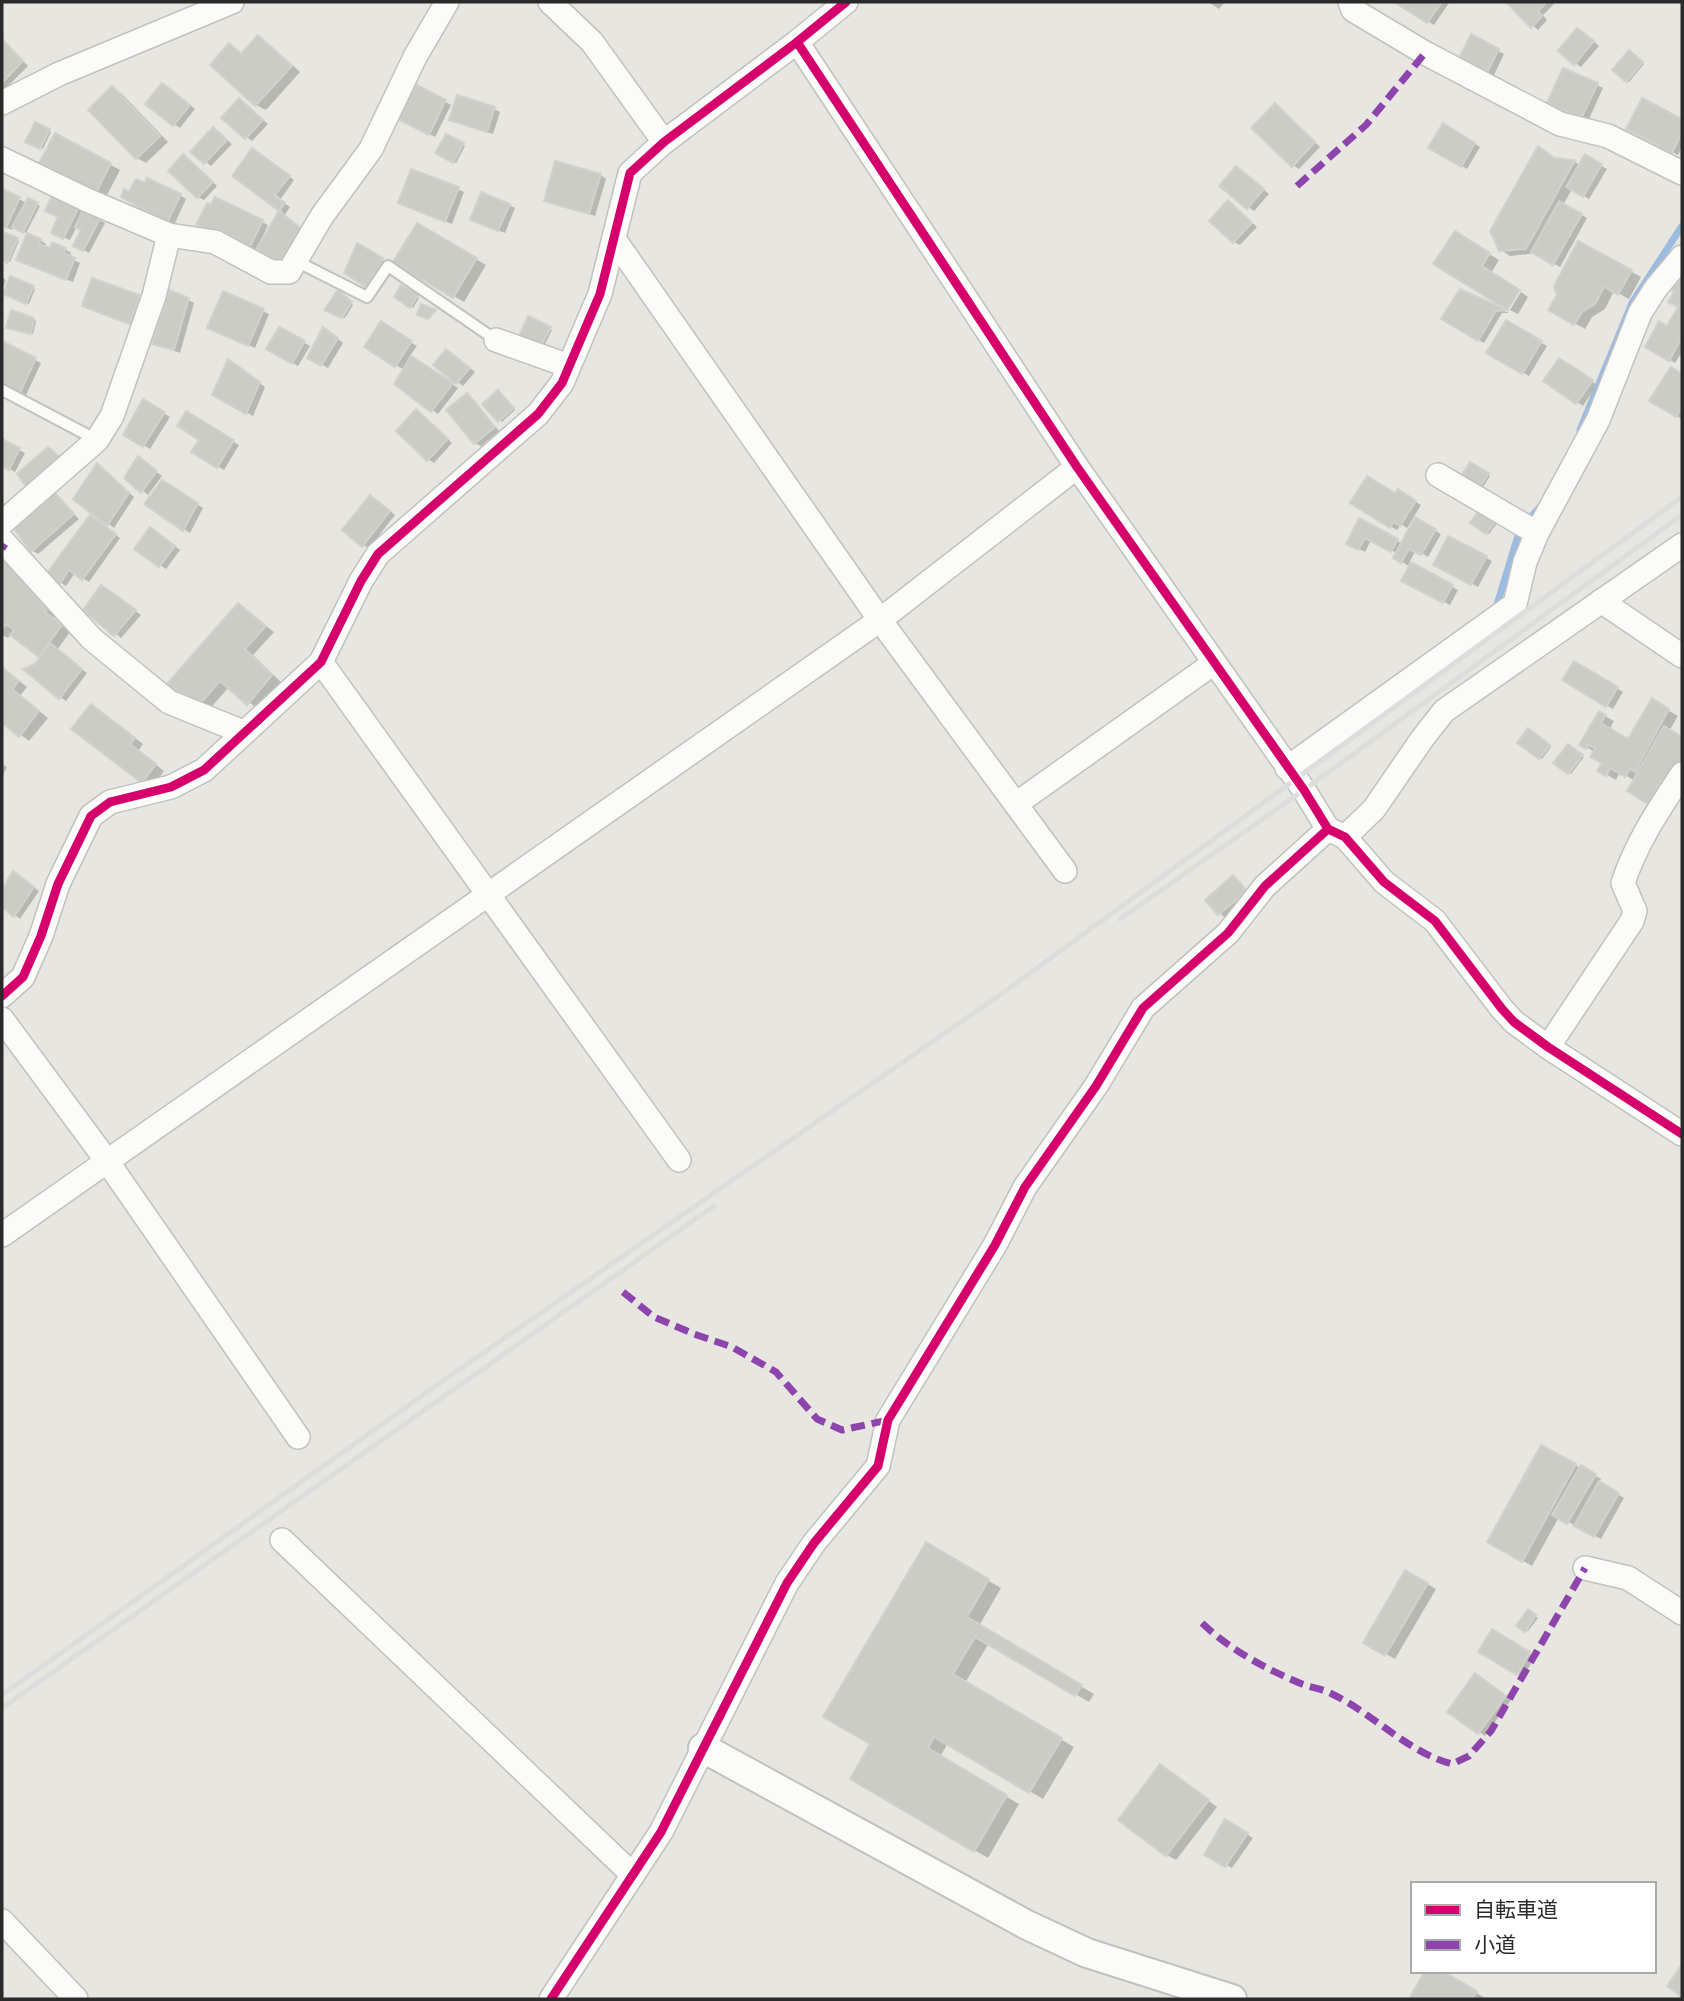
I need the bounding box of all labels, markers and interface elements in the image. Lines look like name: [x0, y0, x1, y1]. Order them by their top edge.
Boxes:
legend: [1411, 1882, 1656, 1973]
text: 自転車道: [1474, 1895, 1558, 1924]
text: 小道: [1474, 1930, 1516, 1959]

